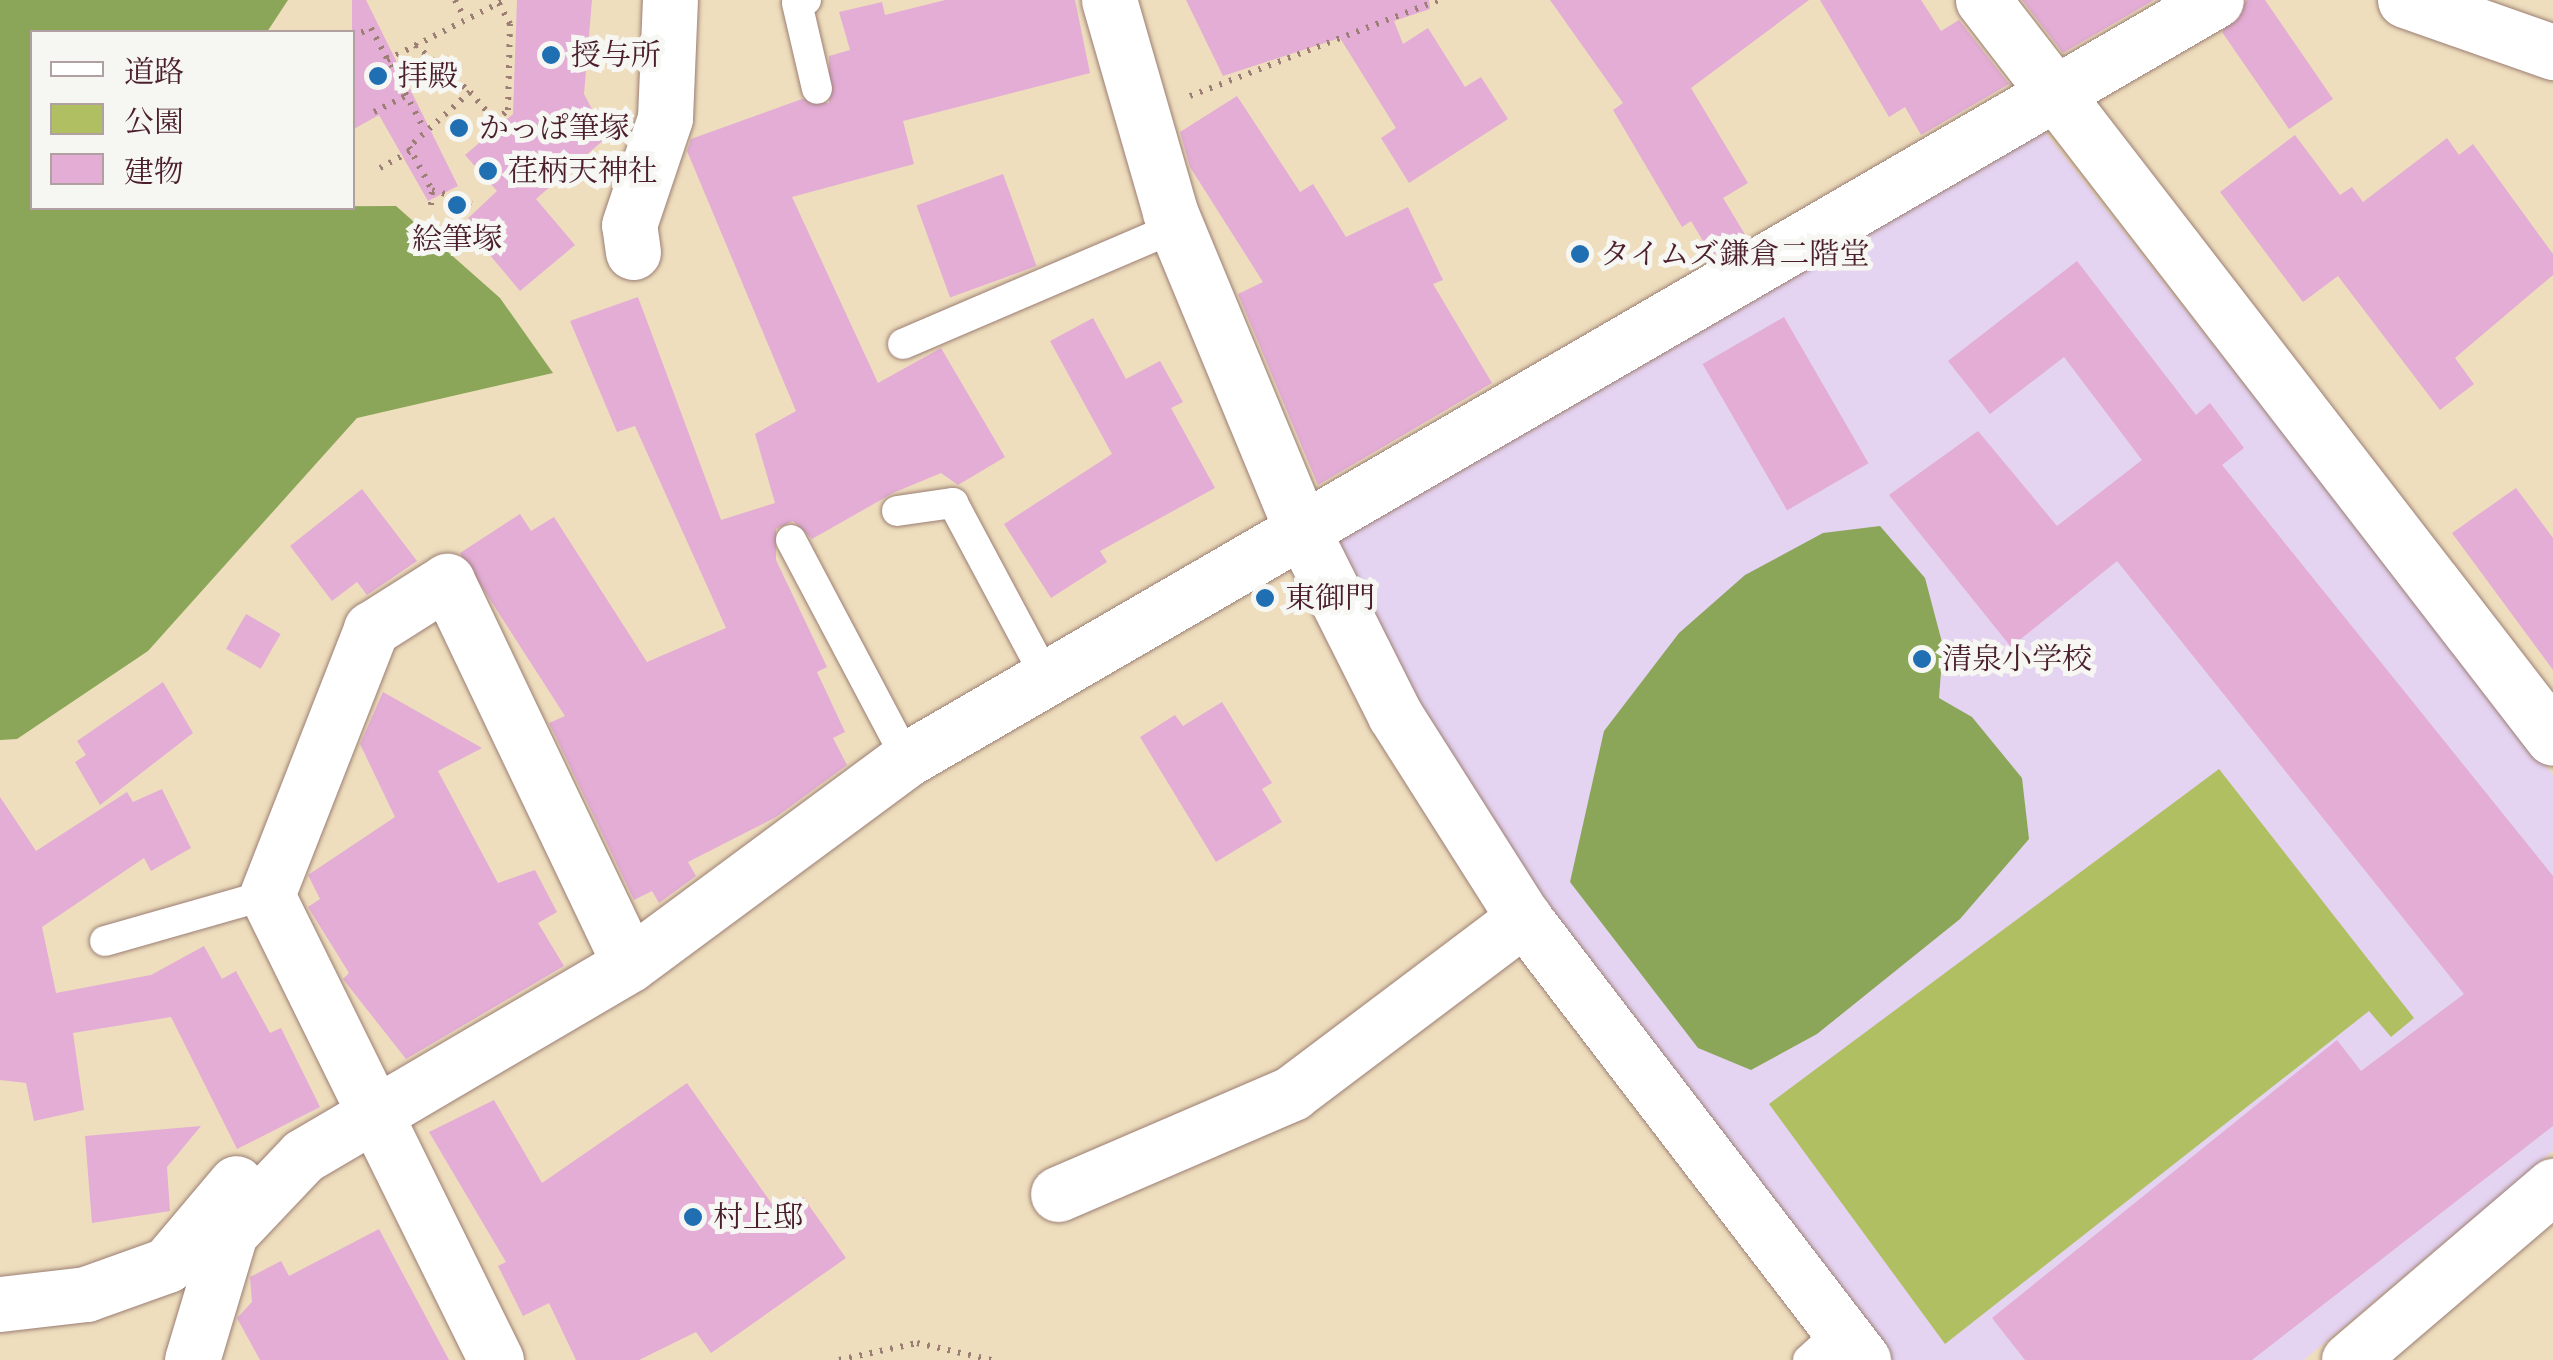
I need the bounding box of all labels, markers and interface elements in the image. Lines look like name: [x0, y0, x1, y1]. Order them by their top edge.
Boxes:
legend: [30, 30, 355, 210]
place label: 授与所: [571, 37, 661, 73]
marker: 授与所: [540, 44, 562, 66]
text: 道路: [124, 52, 184, 92]
place label: 拝殿: [398, 58, 458, 94]
marker: 拝殿: [367, 65, 389, 87]
text: 公園: [124, 102, 184, 142]
place label: かっぱ筆塚: [479, 110, 629, 146]
marker: かっぱ筆塚: [448, 117, 470, 139]
text: 建物: [124, 152, 184, 192]
place label: 荏柄天神社: [508, 153, 658, 189]
marker: 荏柄天神社: [477, 160, 499, 182]
marker: 絵筆塚: [446, 194, 468, 216]
place label: 絵筆塚: [412, 221, 502, 257]
place label: タイムズ鎌倉二階堂: [1600, 236, 1870, 272]
marker: タイムズ鎌倉二階堂: [1569, 243, 1591, 265]
place label: 東御門: [1285, 580, 1375, 616]
marker: 東御門: [1254, 587, 1276, 609]
place label: 清泉小学校: [1942, 641, 2092, 677]
marker: 清泉小学校: [1911, 648, 1933, 670]
place label: 村上邸: [713, 1199, 803, 1235]
marker: 村上邸: [682, 1206, 704, 1228]

